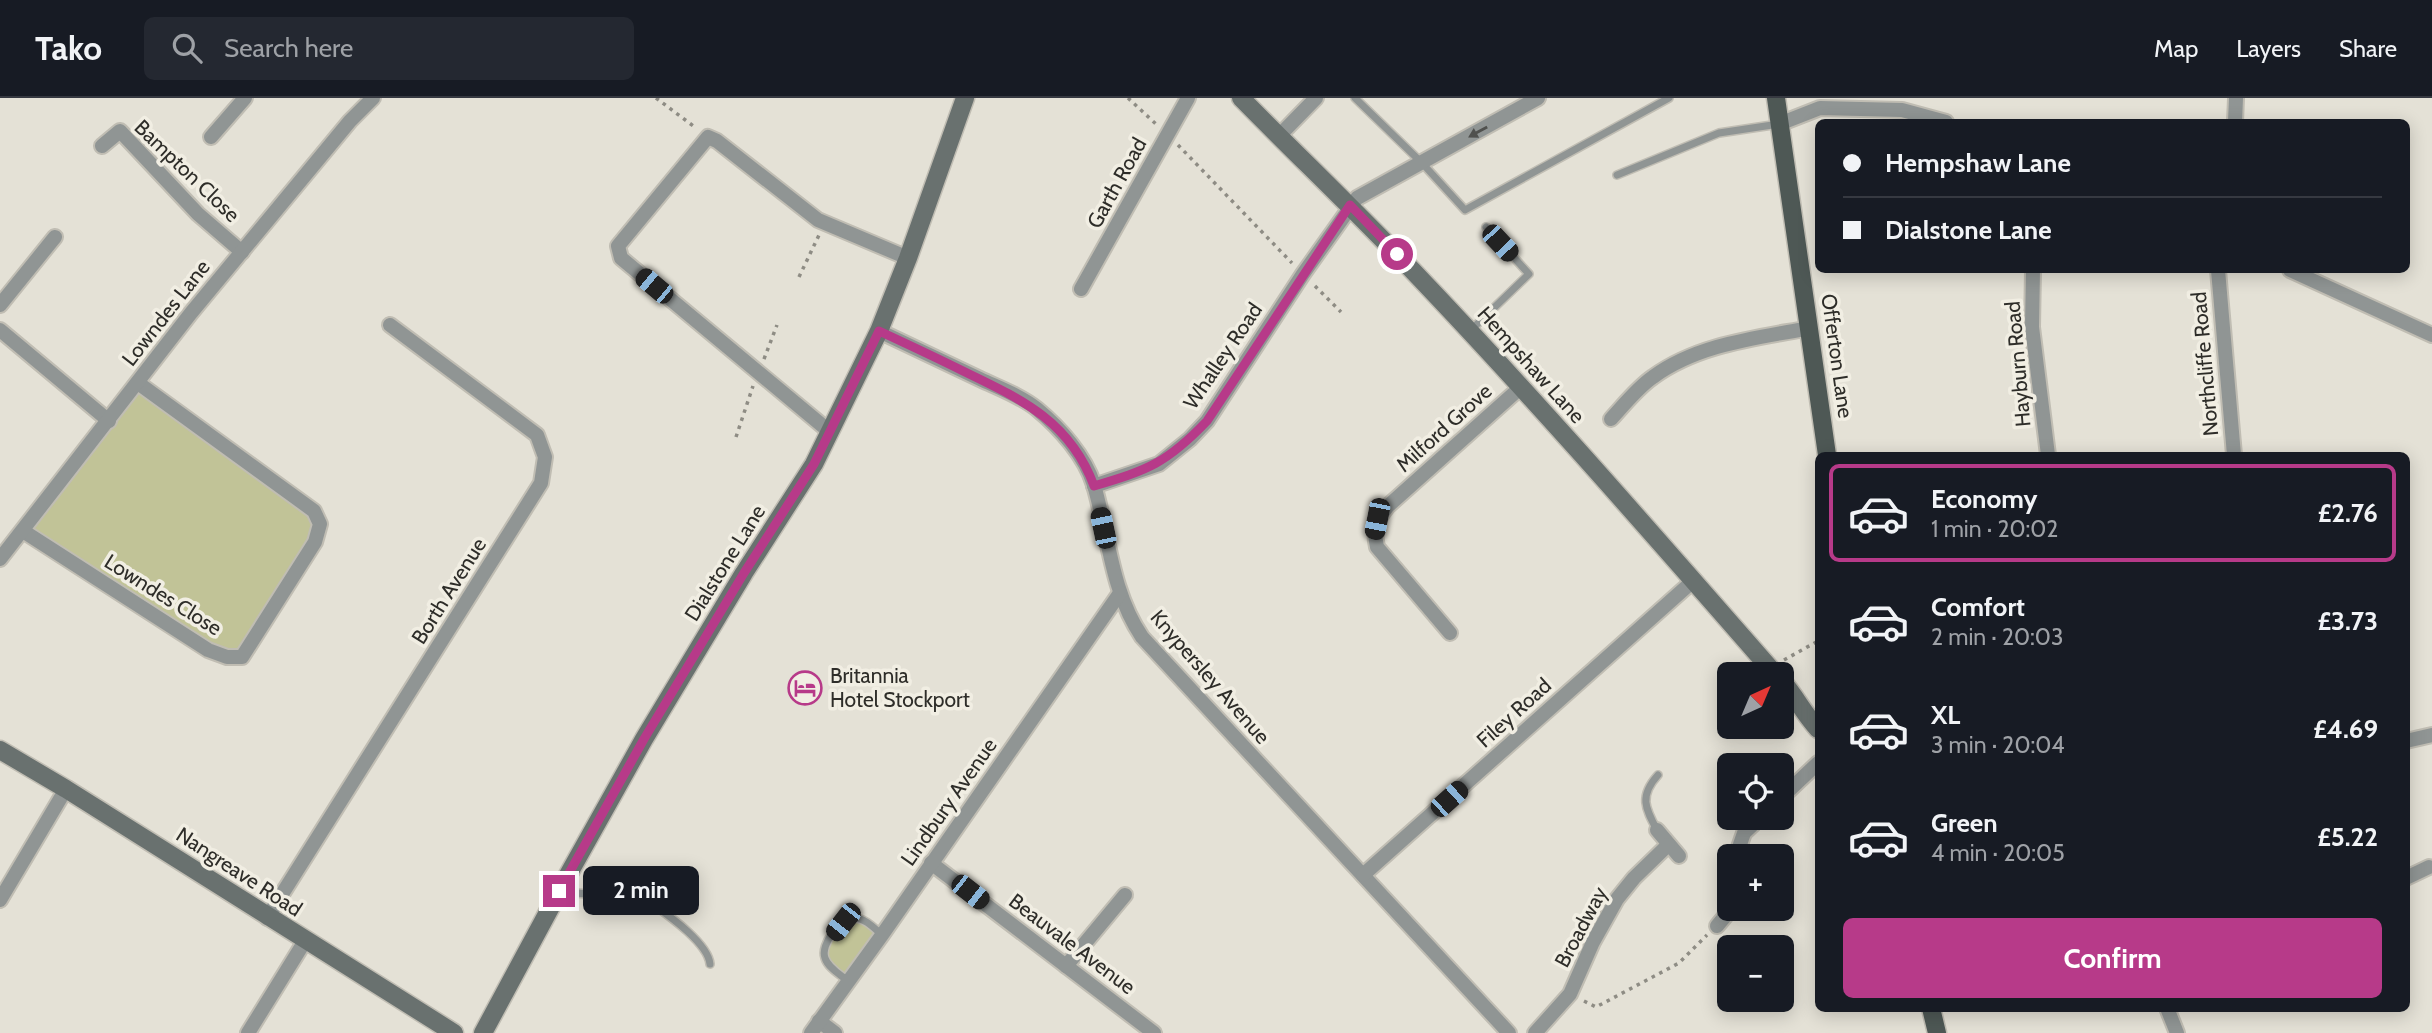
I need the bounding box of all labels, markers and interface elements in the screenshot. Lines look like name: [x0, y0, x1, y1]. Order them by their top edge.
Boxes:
search box: [144, 17, 634, 80]
text: Tako: [35, 28, 102, 68]
icon: search: [168, 29, 206, 67]
text: Search here: [224, 32, 353, 64]
text: Map: [2154, 34, 2198, 63]
text: Layers: [2236, 34, 2301, 63]
text: Share: [2339, 34, 2397, 63]
street label: Bampton Close: [130, 114, 245, 227]
one-way arrow: [1468, 125, 1488, 137]
street label: Garth Road: [1081, 133, 1152, 232]
text: Hempshaw Lane: [1885, 147, 2071, 179]
text: Dialstone Lane: [1885, 214, 2052, 246]
car: [1478, 220, 1523, 266]
route start: [1381, 238, 1413, 270]
street label: Lowndes Lane: [116, 255, 215, 371]
car: [632, 264, 677, 308]
street label: Northcliffe Road: [2186, 291, 2223, 437]
street label: Offerton Lane: [1816, 292, 1859, 420]
street label: Whalley Road: [1178, 298, 1267, 414]
street label: Hayburn Road: [2000, 300, 2035, 428]
street label: Hempshaw Lane: [1472, 301, 1590, 428]
street label: Milford Grove: [1391, 378, 1497, 477]
icon: car: [1847, 482, 1910, 545]
text: Economy: [1931, 483, 2037, 515]
car: [1363, 496, 1392, 542]
text: £2.76: [2318, 497, 2378, 529]
street label: Dialstone Lane: [679, 500, 770, 625]
car: [1089, 505, 1118, 551]
text: 1 min · 20:02: [1931, 515, 2058, 543]
street label: Borth Avenue: [406, 533, 491, 648]
street label: Lowndes Close: [100, 549, 227, 641]
icon: car: [1847, 590, 1910, 653]
text: Comfort: [1931, 591, 2025, 623]
street label: Knypersley Avenue: [1145, 605, 1275, 749]
text: £3.73: [2317, 605, 2378, 637]
text: 2 min · 20:03: [1931, 623, 2063, 651]
north arrow: [1717, 662, 1794, 738]
map controls: [1717, 662, 1794, 1012]
place label: Britannia Hotel Stockport: [830, 663, 970, 712]
hotel icon: Britannia Hotel Stockport: [786, 669, 824, 707]
street label: Filey Road: [1471, 673, 1556, 753]
icon: car: [1847, 698, 1910, 761]
text: XL: [1931, 699, 1960, 731]
text: £4.69: [2313, 713, 2378, 745]
text: 3 min · 20:04: [1931, 731, 2065, 759]
street label: Lindbury Avenue: [895, 733, 1002, 870]
button: locate: [1717, 753, 1794, 830]
car: [1427, 777, 1472, 821]
icon: car: [1847, 806, 1910, 869]
text: Green: [1931, 807, 1998, 839]
text: £5.22: [2317, 821, 2378, 853]
street label: Nangreave Road: [172, 822, 307, 922]
text: 4 min · 20:05: [1931, 839, 2065, 867]
button: +: [1717, 844, 1794, 921]
callout: 2 min: [584, 866, 699, 916]
car: [947, 871, 994, 913]
route end: [543, 875, 575, 907]
text: 2 min: [613, 876, 669, 904]
street label: Broadway: [1549, 882, 1612, 971]
street label: Beauvale Avenue: [1004, 888, 1141, 999]
car: [822, 899, 865, 945]
button: Confirm: [1843, 918, 2382, 998]
button: −: [1717, 935, 1794, 1012]

